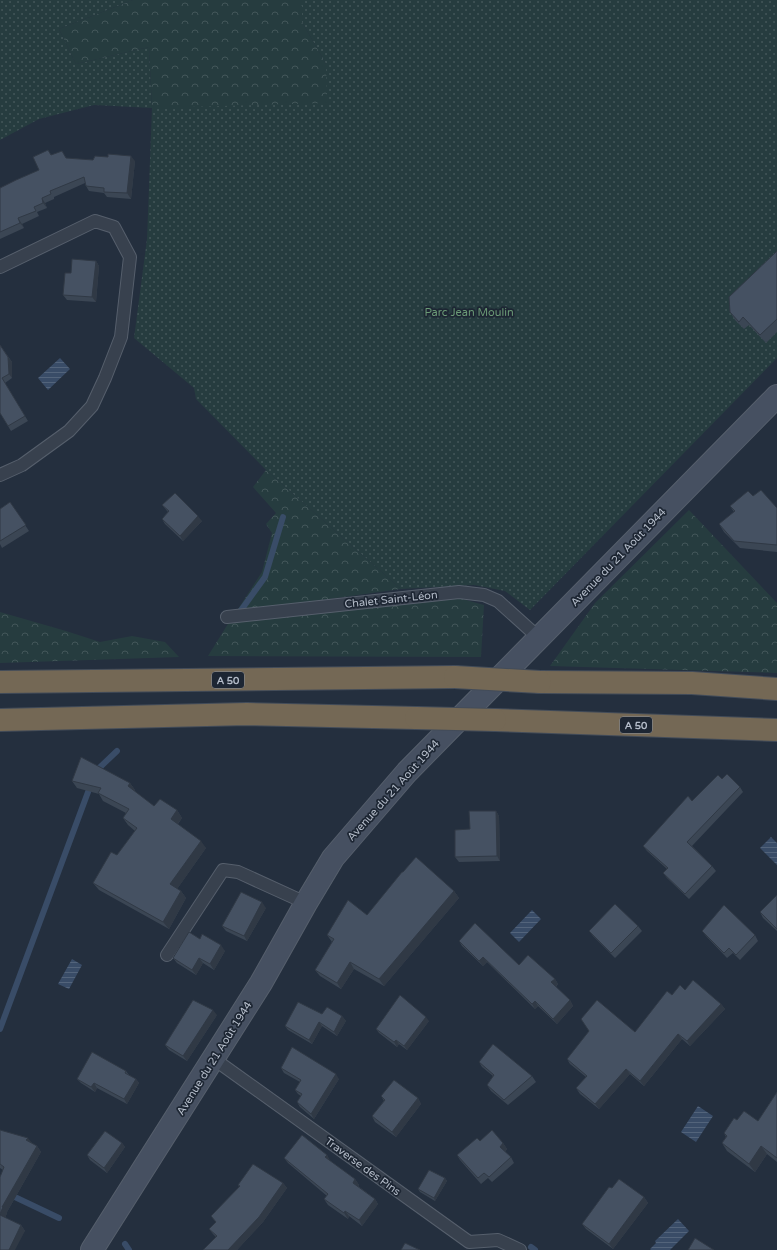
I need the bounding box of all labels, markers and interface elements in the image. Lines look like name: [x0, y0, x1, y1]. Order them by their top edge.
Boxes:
park label: Parc Jean Moulin: [424, 306, 514, 319]
street label: Avenue du 21 Août 1944: [568, 505, 669, 609]
street label: Chalet Saint-Léon: [344, 588, 438, 611]
road number: A 50: [212, 672, 244, 688]
road number: A 50: [620, 717, 652, 733]
street label: Avenue du 21 Août 1944: [345, 737, 442, 844]
street label: Avenue du 21 Août 1944: [174, 999, 255, 1117]
street label: Traverse des Pins: [322, 1135, 403, 1198]

